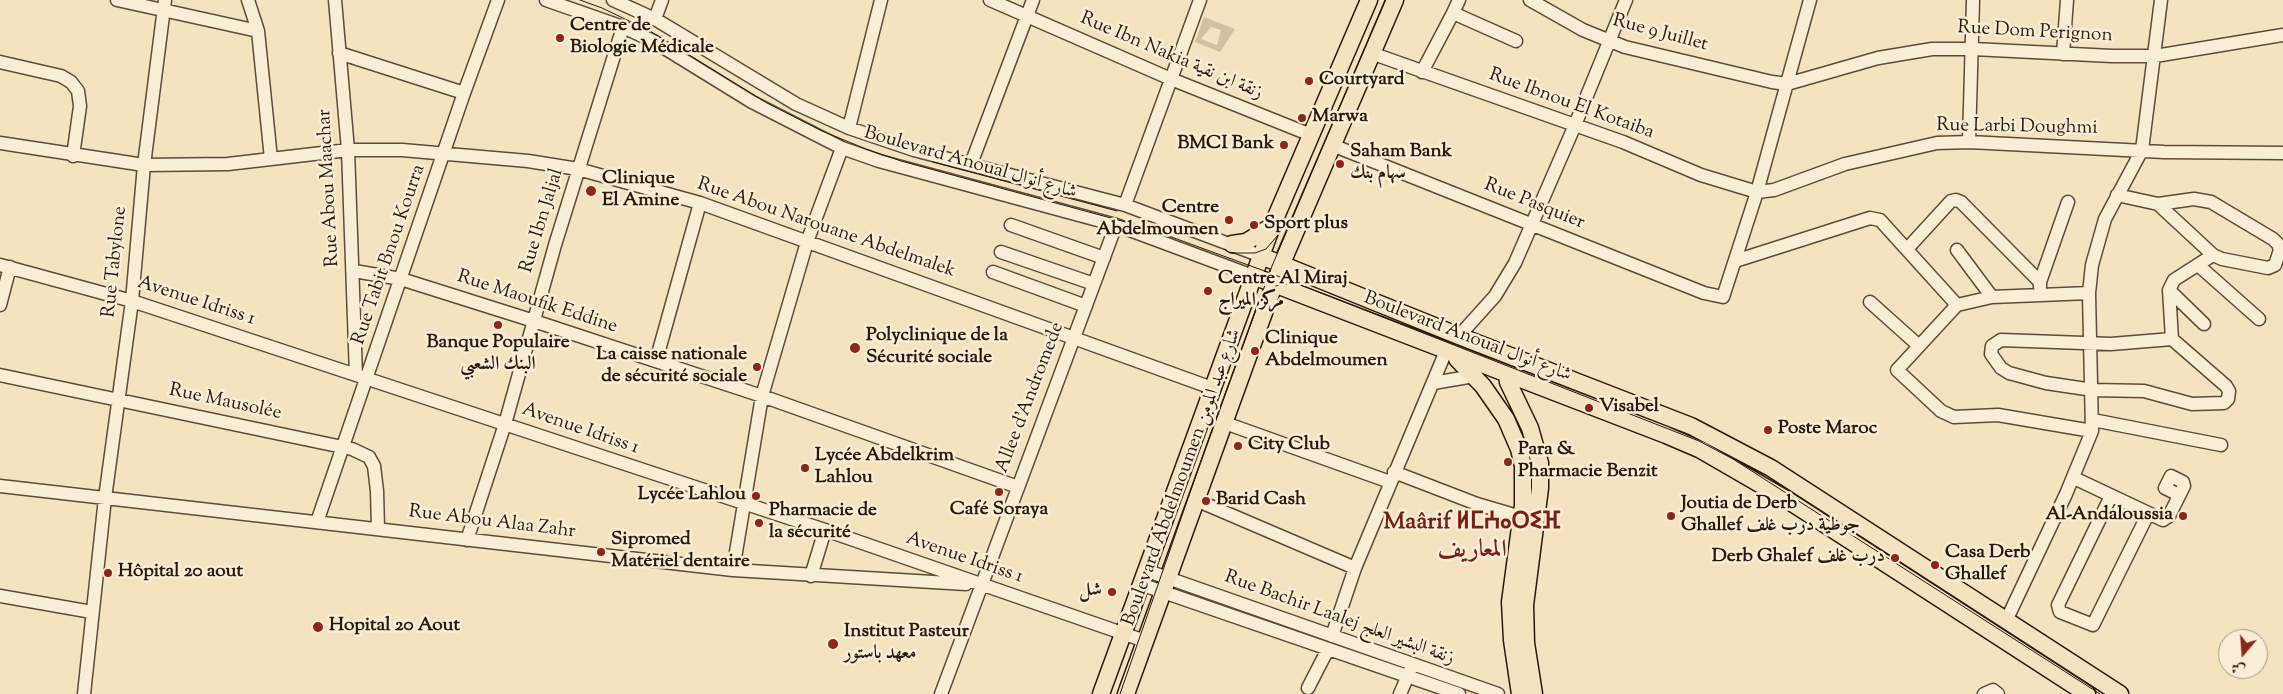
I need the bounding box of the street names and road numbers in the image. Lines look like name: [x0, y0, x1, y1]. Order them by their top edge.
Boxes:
street label: Rue Ibn Nakia زنقة ابن نقية: [1076, 8, 1266, 106]
street label: Rue 9 Juillet: [1610, 10, 1710, 58]
street label: Rue Dom Perignon: [1957, 18, 2113, 48]
street label: Rue Ibnou El Kotaiba: [1485, 65, 1657, 145]
street label: Rue Abou Maachar: [314, 109, 346, 267]
street label: Rue Larbi Doughmi: [1936, 115, 2098, 141]
street label: Boulevard Anoual شارع أنوال: [861, 123, 1079, 205]
street label: Rue Tabit Bnou Kourra: [348, 162, 432, 348]
street label: Rue Ibn Jaljal: [516, 166, 570, 276]
street label: Rue Abou Narouane Abdelmalek: [694, 174, 958, 284]
street label: Rue Pasquier: [1480, 175, 1588, 235]
street label: Rue Tabylone: [99, 205, 133, 319]
street label: Rue Maoufik Eddine: [454, 266, 620, 340]
street label: Avenue Idriss 1: [134, 272, 258, 332]
street label: Boulevard Anoual شارع أنوال: [1360, 288, 1574, 388]
street label: Allee d'Andromede: [992, 320, 1070, 476]
street label: Boulevard Abdelmoumen شارع عبد المومن: [1119, 326, 1247, 630]
street label: Rue Mausolée: [167, 380, 283, 426]
street label: Avenue Idriss 1: [518, 399, 642, 461]
street label: Rue Abou Alaa Zahr: [407, 501, 577, 545]
street label: Avenue Idriss 1: [902, 528, 1026, 590]
street label: Rue Bachir Laalej زنقة البشير العلج: [1221, 567, 1457, 671]

